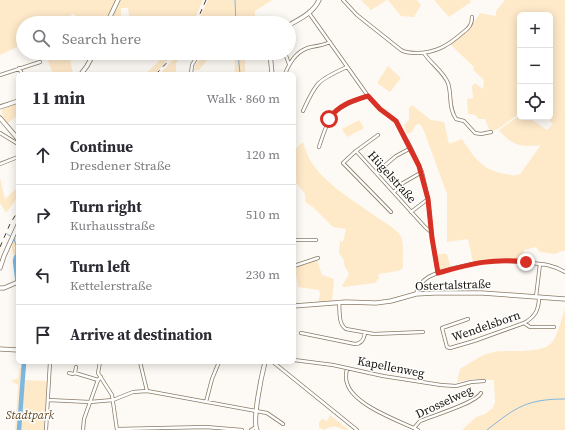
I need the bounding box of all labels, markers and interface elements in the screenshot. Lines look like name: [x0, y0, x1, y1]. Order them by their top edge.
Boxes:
map controls: [517, 12, 553, 120]
button: +: [517, 12, 553, 48]
search box: [16, 16, 296, 60]
icon: search: [30, 27, 52, 49]
text: Search here: [62, 28, 141, 49]
button: −: [517, 48, 553, 84]
button: locate: [517, 84, 553, 120]
text: 11 min: [32, 86, 85, 110]
text: Walk · 860 m: [207, 90, 280, 107]
route start: [320, 110, 338, 128]
text: Continue: [70, 136, 133, 157]
icon: ahead: [32, 144, 54, 166]
text: 120 m: [246, 146, 280, 163]
street label: Hügelstraße: [364, 147, 420, 207]
text: Dresdener Straße: [70, 157, 171, 174]
text: Turn right: [70, 196, 142, 217]
icon: right: [32, 204, 54, 226]
text: 510 m: [246, 206, 280, 223]
text: Kurhausstraße: [70, 217, 155, 234]
route end: [517, 253, 535, 271]
text: Turn left: [70, 256, 130, 277]
icon: left: [32, 264, 54, 286]
text: 230 m: [246, 266, 280, 283]
street label: Ostertalstraße: [415, 276, 491, 294]
text: Kettelerstraße: [70, 277, 152, 294]
street label: Wendelsborn: [450, 307, 522, 345]
icon: arrive: [32, 324, 54, 346]
text: Arrive at destination: [70, 324, 212, 345]
street label: Kapellenweg: [356, 353, 426, 381]
street label: Drosselweg: [413, 382, 475, 422]
park label: Stadtpark: [6, 407, 55, 423]

